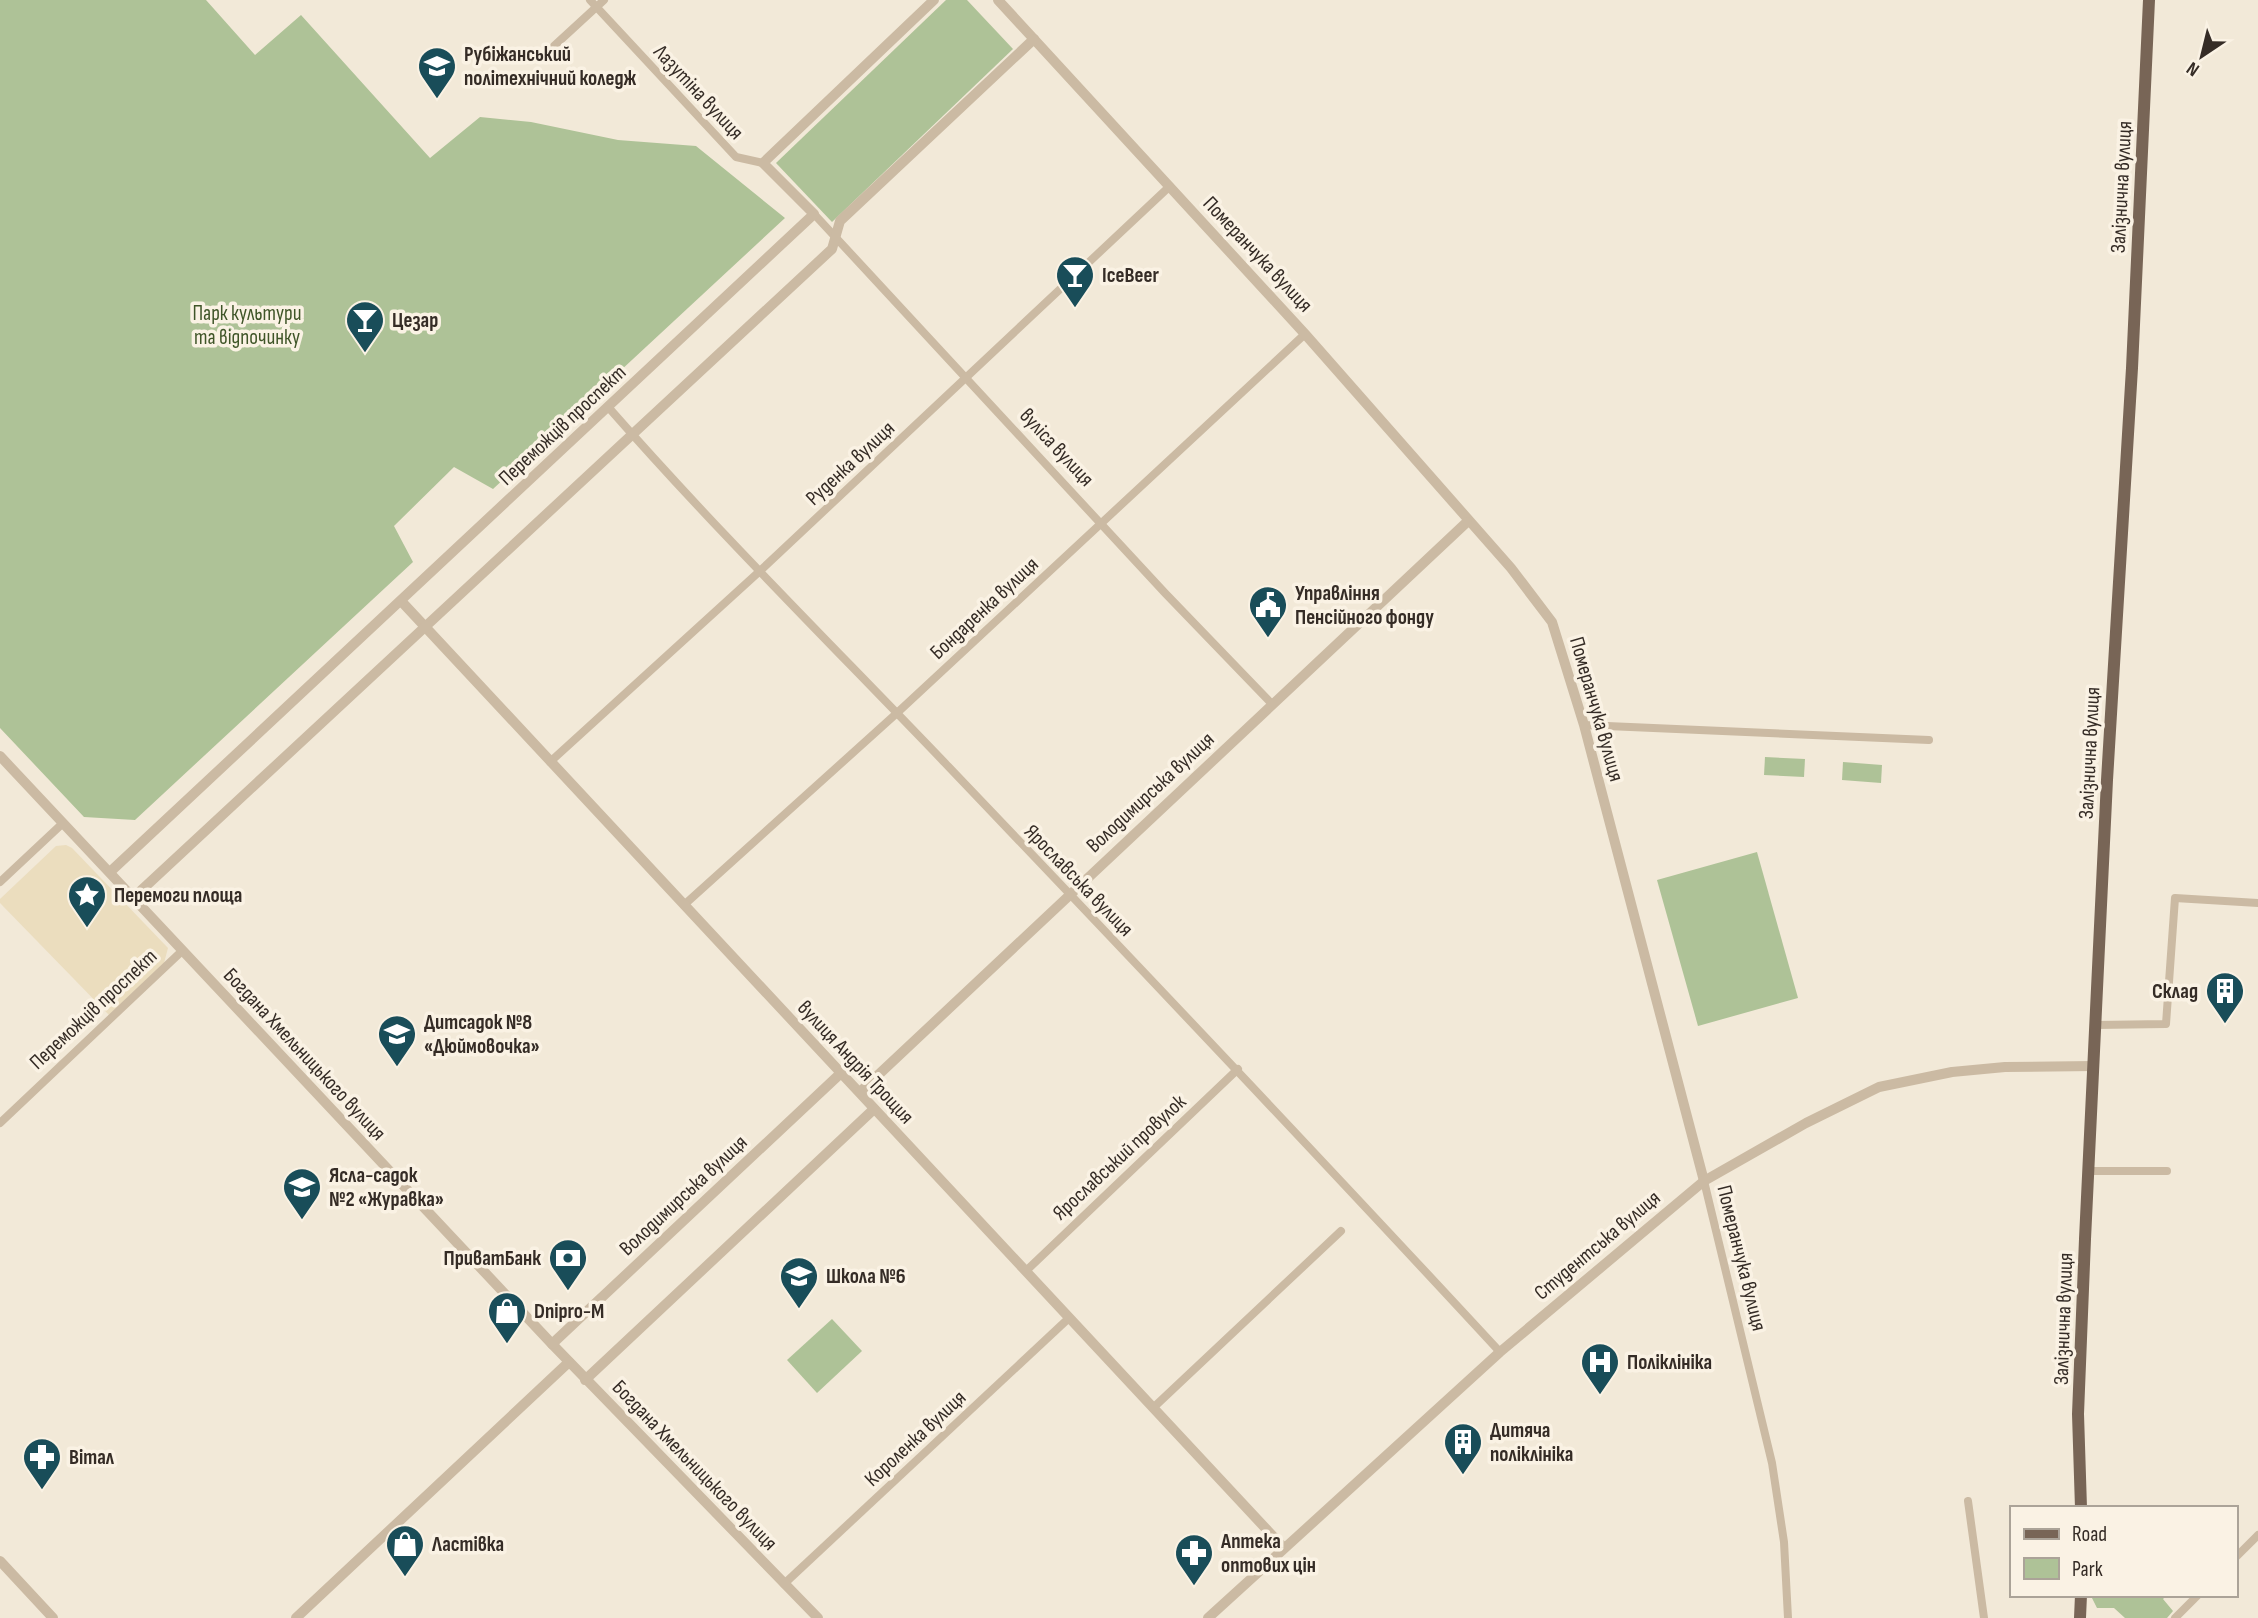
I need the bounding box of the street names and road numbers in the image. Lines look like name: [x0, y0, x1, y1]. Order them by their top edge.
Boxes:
street label: Лазутіна вулиця: [648, 39, 749, 145]
street label: Залізнична вулиця: [2106, 120, 2137, 254]
street label: Померанчука вулиця: [1198, 191, 1318, 317]
street label: Переможців проспект: [494, 360, 631, 491]
street label: вуліса вулиця: [1014, 403, 1099, 492]
street label: Руденка вулиця: [801, 416, 900, 511]
street label: Бондаренка вулиця: [925, 552, 1044, 665]
street label: Померанчука вулиця: [1564, 634, 1629, 784]
street label: Залізнична вулиця: [2074, 686, 2105, 820]
street label: Володимирська вулиця: [1081, 727, 1219, 858]
street label: Ярославська вулиця: [1019, 819, 1138, 942]
street label: Переможців проспект: [25, 944, 162, 1075]
street label: Богдана Хмельницького вулиця: [218, 963, 391, 1146]
street label: вулиця Андрія Трощия: [792, 996, 919, 1129]
street label: Ярославський провулок: [1048, 1089, 1191, 1225]
street label: Володимирська вулиця: [614, 1130, 752, 1261]
street label: Померанчука вулиця: [1711, 1183, 1772, 1334]
street label: Студентська вулиця: [1529, 1185, 1665, 1305]
street label: Залізнична вулиця: [2049, 1252, 2078, 1386]
street label: Богдана Хмельницького вулиця: [607, 1375, 782, 1556]
street label: Короленка вулиця: [860, 1385, 971, 1492]

